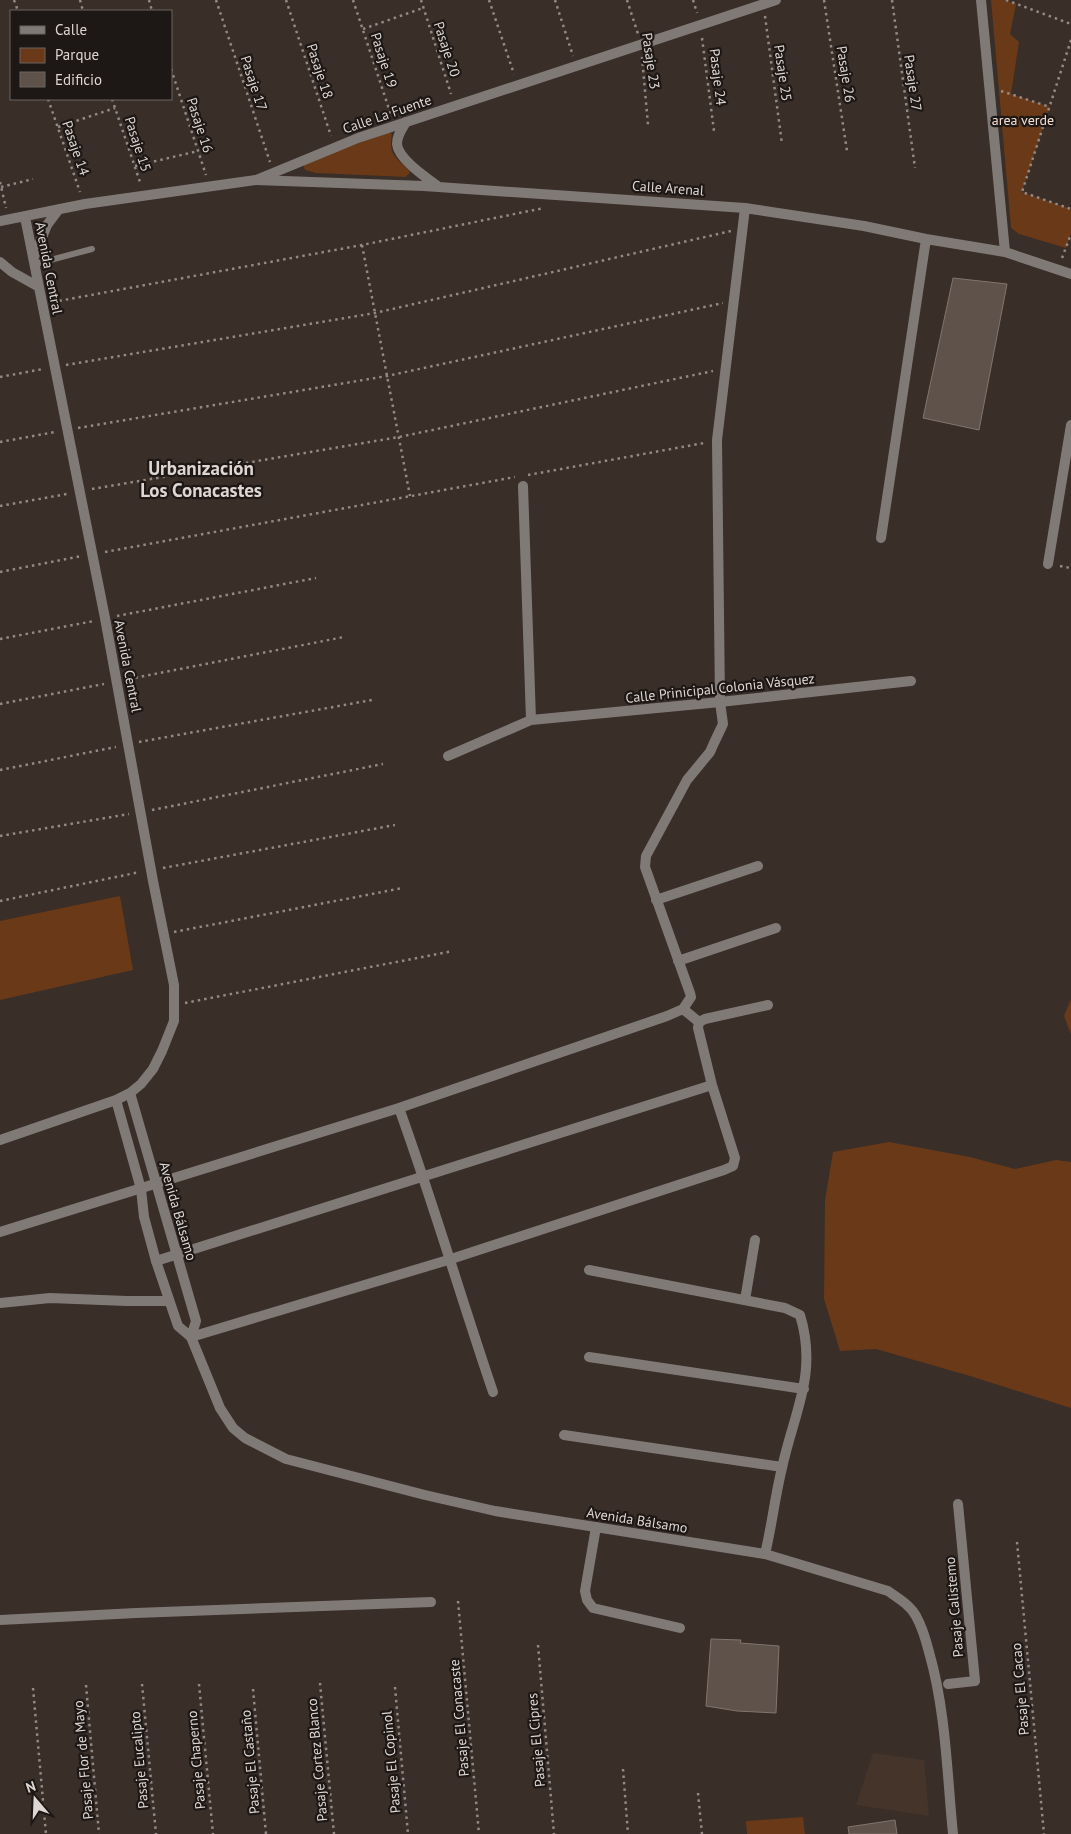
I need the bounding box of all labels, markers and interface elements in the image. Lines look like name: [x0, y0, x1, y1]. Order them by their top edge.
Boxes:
legend: [10, 10, 172, 100]
street label: Pasaje 20: [430, 19, 464, 79]
text: Calle: [55, 20, 87, 39]
street label: Pasaje 19: [367, 30, 401, 90]
street label: Pasaje 23: [638, 32, 664, 90]
street label: Pasaje 18: [303, 41, 337, 101]
street label: Pasaje 25: [770, 44, 796, 102]
street label: Pasaje 26: [833, 44, 859, 104]
text: Parque: [55, 45, 99, 64]
street label: Pasaje 24: [706, 48, 730, 107]
street label: Pasaje 17: [237, 53, 271, 113]
street label: Pasaje 27: [900, 54, 926, 112]
text: Edificio: [55, 70, 102, 89]
street label: Calle La Fuente: [340, 90, 434, 138]
street label: Pasaje 16: [183, 95, 217, 155]
park label: area verde: [992, 111, 1054, 129]
street label: Pasaje 15: [121, 114, 155, 174]
street label: Pasaje 14: [58, 118, 94, 178]
street label: Calle Arenal: [631, 177, 705, 199]
street label: Avenida Central: [31, 220, 67, 316]
district label: Urbanización Los Conacastes: [140, 456, 262, 502]
street label: Avenida Central: [110, 618, 146, 714]
street label: Calle Prinicipal Colonia Vásquez: [625, 669, 815, 707]
street label: Avenida Bálsamo: [155, 1160, 201, 1262]
street label: Avenida Bálsamo: [585, 1503, 689, 1537]
street label: Pasaje Calistemo: [941, 1556, 967, 1658]
street label: Pasaje El Cacao: [1007, 1642, 1033, 1736]
street label: Pasaje El Conacaste: [445, 1659, 473, 1777]
street label: Pasaje El Cipres: [523, 1692, 549, 1788]
street label: Pasaje Cortez Blanco: [303, 1698, 331, 1822]
street label: Pasaje Flor de Mayo: [69, 1700, 97, 1820]
street label: Pasaje El Castaño: [236, 1709, 264, 1815]
street label: Pasaje Chaperno: [183, 1710, 209, 1810]
street label: Pasaje El Copinol: [378, 1710, 404, 1814]
street label: Pasaje Eucalipto: [126, 1711, 152, 1809]
north arrow: [10, 1774, 60, 1824]
text: N: [23, 1777, 38, 1797]

